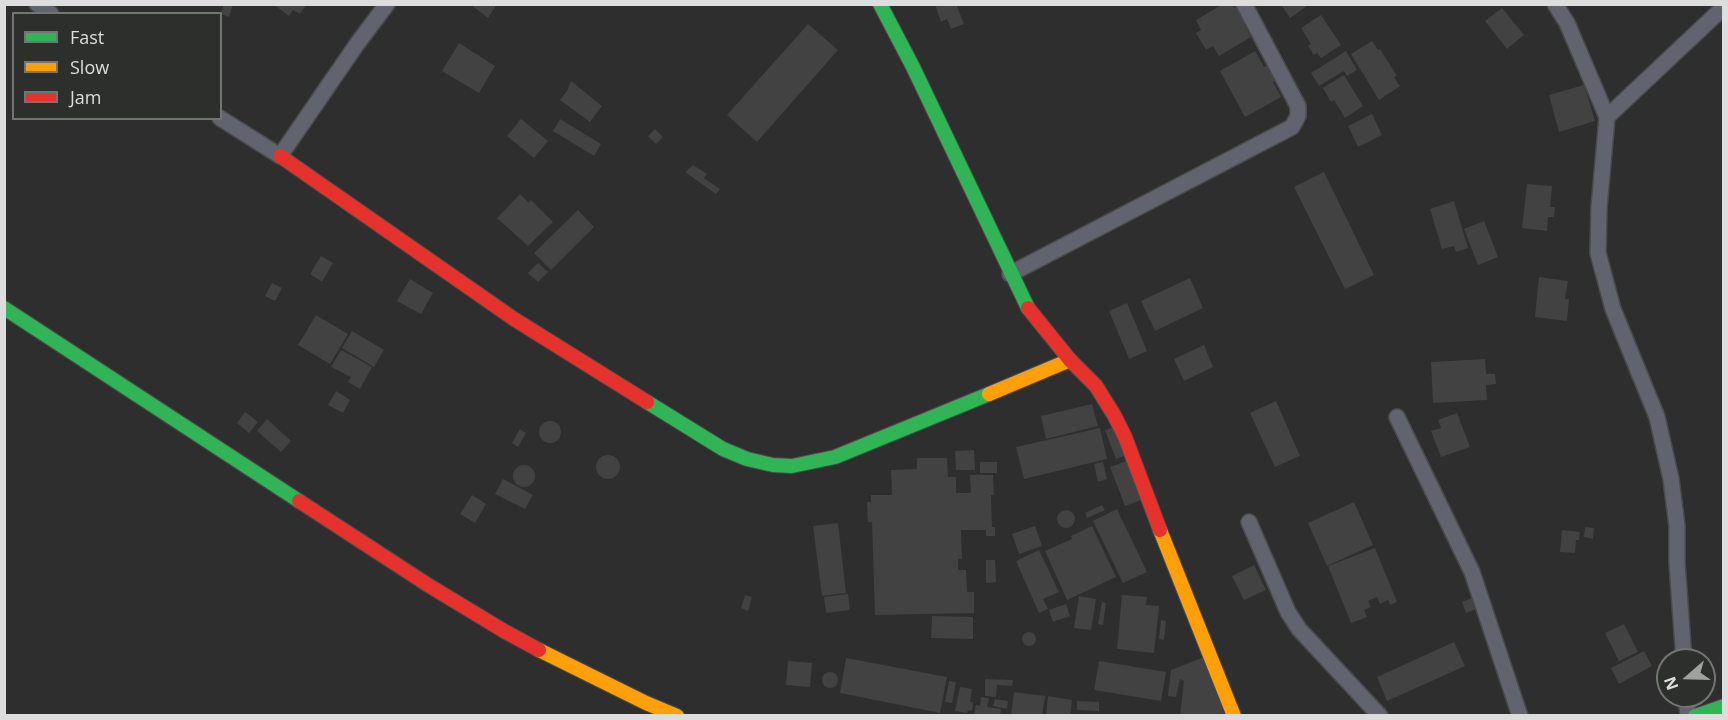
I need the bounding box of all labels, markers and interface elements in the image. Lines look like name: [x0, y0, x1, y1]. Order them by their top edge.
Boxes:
legend: [12, 12, 222, 120]
text: Fast: [70, 25, 104, 49]
text: Slow: [70, 55, 109, 79]
text: Jam: [70, 85, 102, 109]
north arrow: [1656, 648, 1716, 708]
text: N: [1658, 674, 1684, 693]

